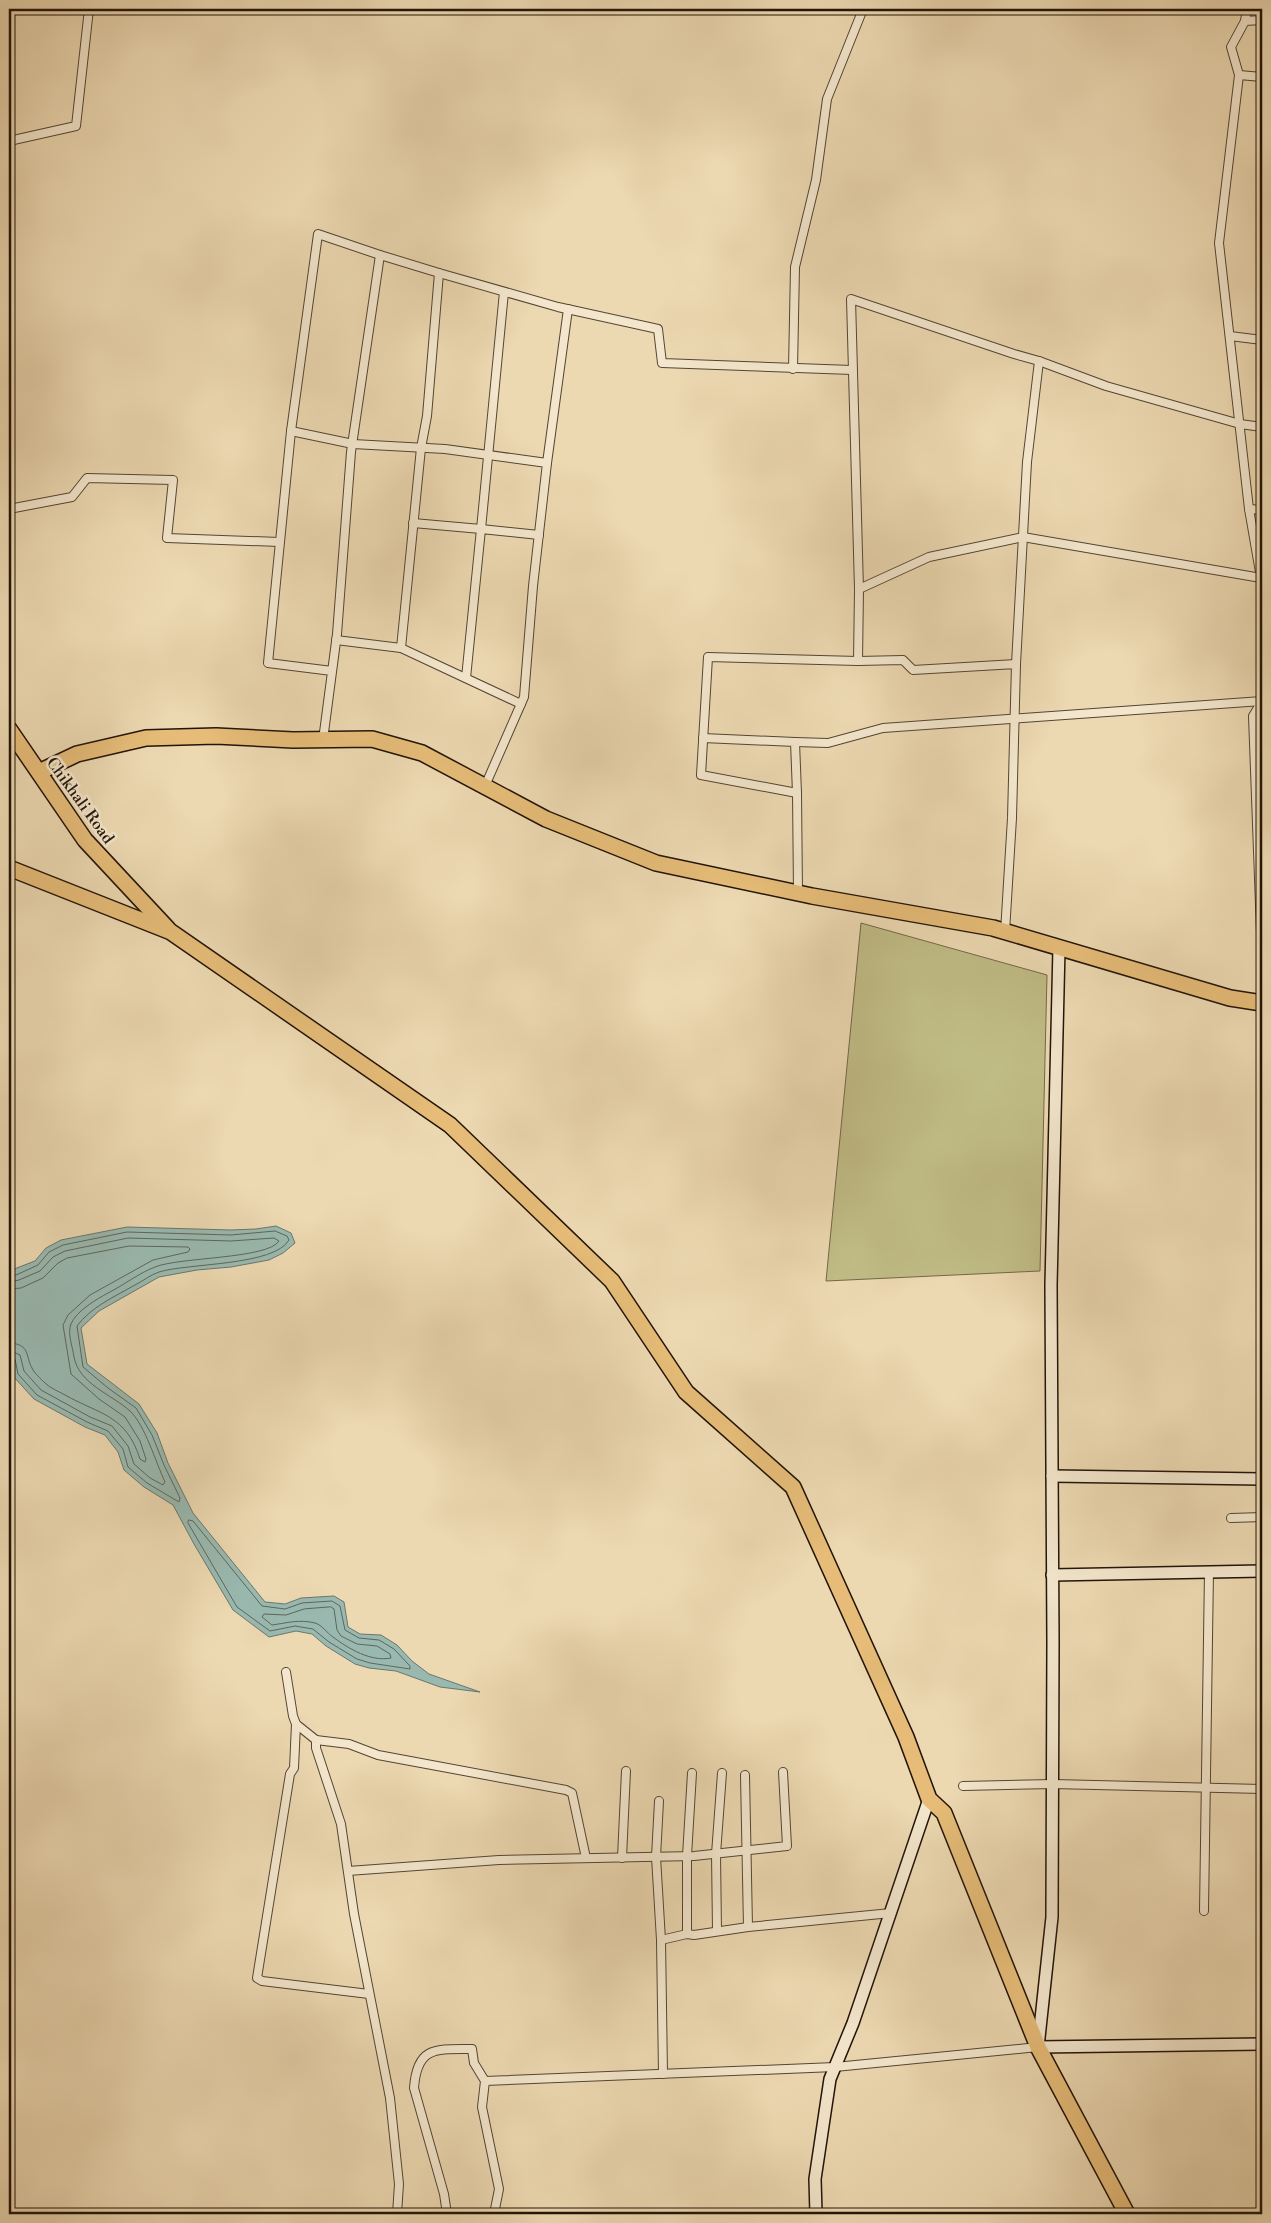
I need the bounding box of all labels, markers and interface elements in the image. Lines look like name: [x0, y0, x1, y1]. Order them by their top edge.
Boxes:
street label: Chikhali Road: [42, 753, 118, 848]

